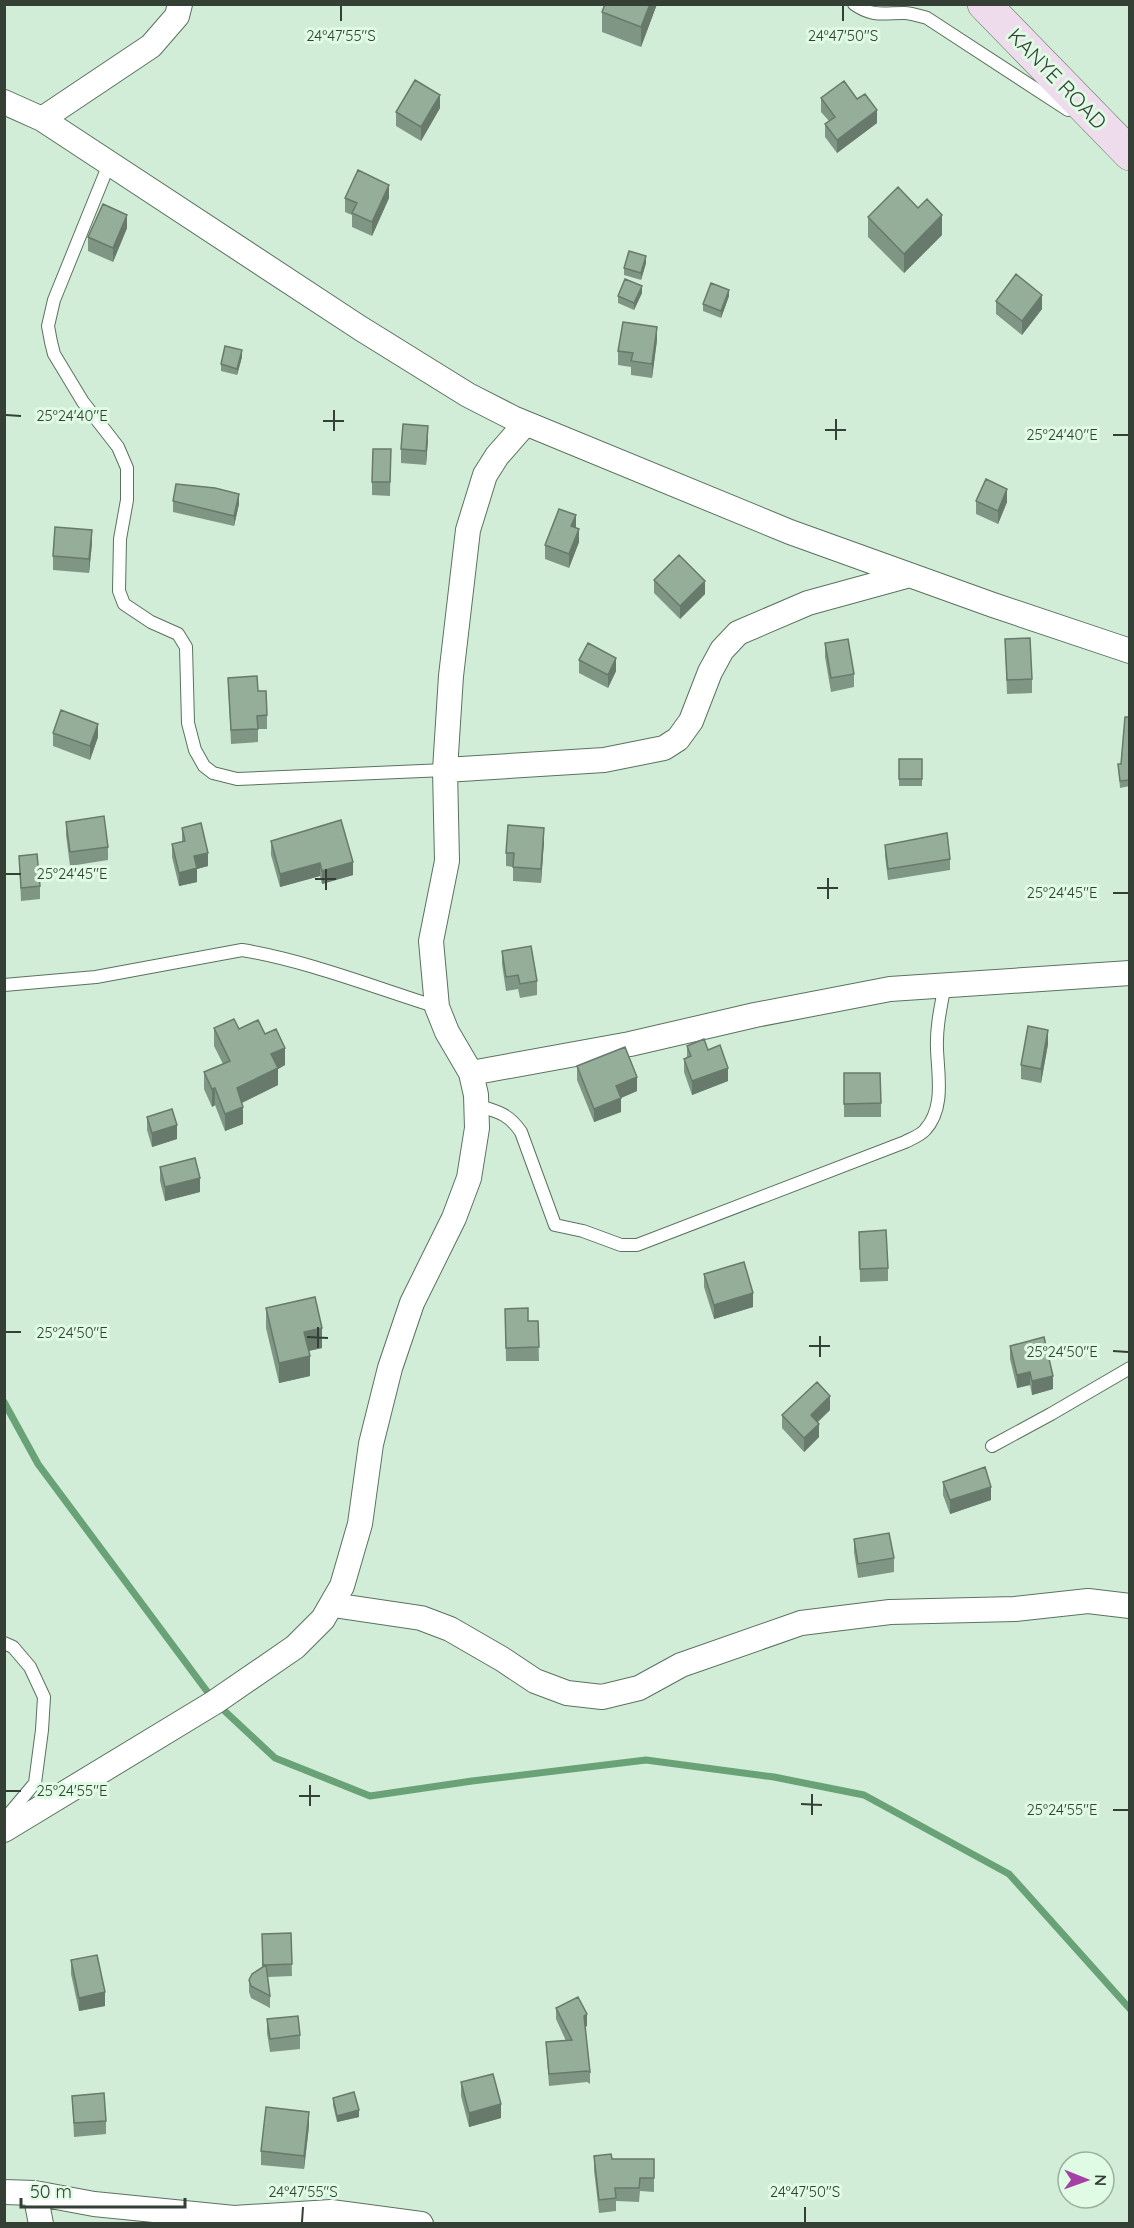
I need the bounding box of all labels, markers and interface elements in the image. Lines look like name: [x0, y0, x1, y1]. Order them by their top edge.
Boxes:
street label: KANYE ROAD: [1003, 22, 1113, 134]
text: 24°47'55"S: [306, 26, 376, 45]
text: 24°47'50"S: [808, 26, 878, 45]
text: 25°24'40"E: [36, 406, 108, 425]
text: 25°24'40"E: [1026, 425, 1098, 444]
text: 25°24'45"E: [37, 864, 107, 883]
text: 25°24'45"E: [1027, 883, 1097, 902]
text: 25°24'50"E: [36, 1323, 108, 1342]
text: 25°24'50"E: [1026, 1342, 1098, 1361]
text: 25°24'55"E: [37, 1781, 107, 1800]
text: 25°24'55"E: [1027, 1800, 1097, 1819]
north arrow: [1056, 2150, 1116, 2210]
scale bar: [21, 2171, 184, 2209]
text: N: [1091, 2174, 1111, 2186]
text: 50 m: [30, 2180, 72, 2203]
text: 24°47'55"S: [268, 2182, 338, 2201]
text: 24°47'50"S: [770, 2182, 840, 2201]

